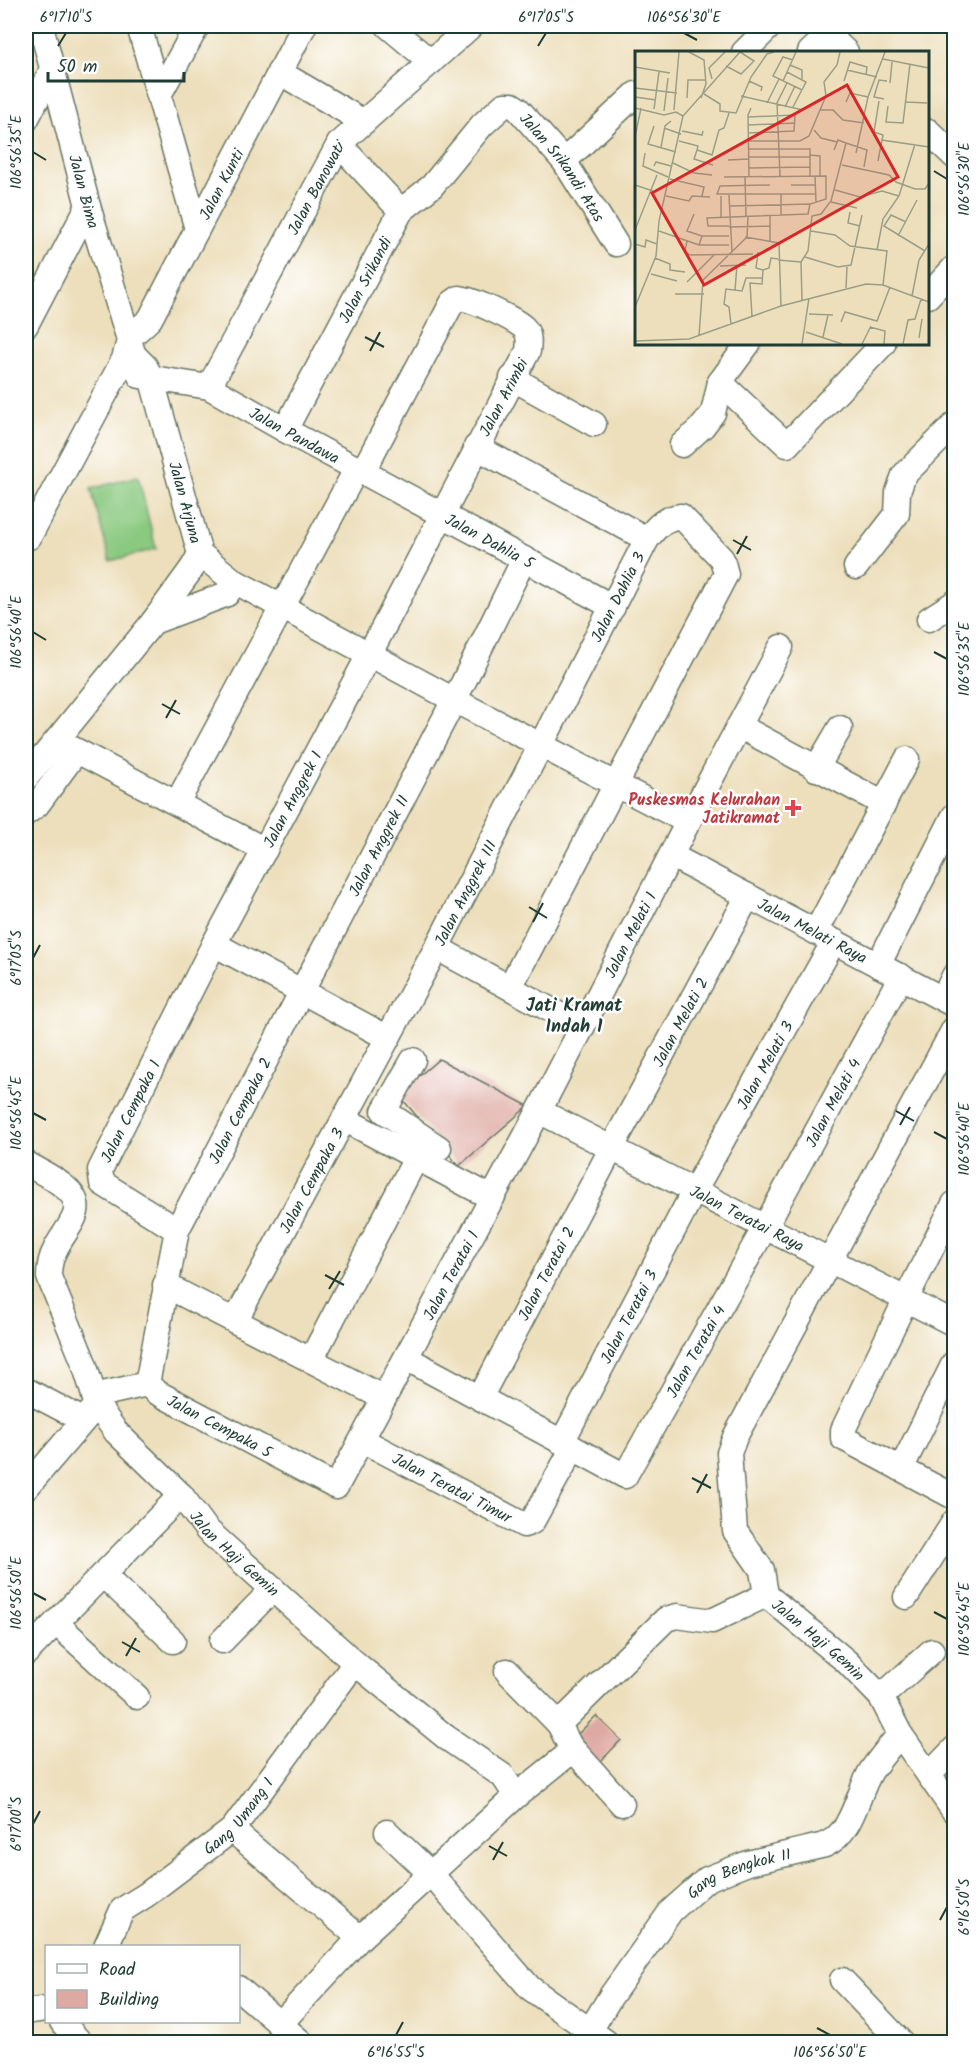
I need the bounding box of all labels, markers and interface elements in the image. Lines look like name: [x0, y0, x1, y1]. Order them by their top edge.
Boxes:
text: 6°17'10"S: [40, 6, 92, 30]
text: 6°17'05"S: [518, 6, 574, 30]
text: 106°56'30"E: [647, 6, 722, 30]
scale bar: [48, 45, 184, 83]
inset map: [635, 51, 929, 345]
text: 50 m: [57, 53, 97, 82]
street label: Jalan Srikandi Atas: [513, 108, 610, 227]
text: 106°56'35"E: [5, 113, 29, 189]
street label: Jalan Banowati: [282, 134, 351, 240]
text: 106°56'30"E: [953, 141, 977, 216]
street label: Jalan Kunti: [193, 144, 252, 225]
street label: Jalan Bima: [61, 152, 105, 232]
street label: Jalan Srikandi: [333, 232, 400, 328]
street label: Jalan Arimbi: [473, 353, 536, 441]
street label: Jalan Pandawa: [244, 401, 344, 471]
street label: Jalan Arjuna: [161, 459, 208, 547]
street label: Jalan Dahlia 5: [440, 508, 540, 577]
street label: Jalan Dahlia 3: [585, 548, 652, 647]
text: 106°56'40"E: [5, 594, 29, 669]
text: 106°56'35"E: [953, 620, 977, 696]
street label: Jalan Anggrek I: [257, 747, 329, 852]
place label: Puskesmas Kelurahan Jatikramat: [628, 788, 781, 831]
street label: Jalan Anggrek II: [343, 791, 416, 901]
marker: Puskesmas Kelurahan Jatikramat: [784, 799, 802, 817]
street label: Jalan Anggrek III: [428, 836, 504, 951]
street label: Jalan Melati 1: [599, 888, 664, 983]
street label: Jalan Melati Raya: [753, 892, 871, 971]
text: 6°17'05"S: [5, 930, 29, 986]
street label: Jalan Melati 2: [647, 973, 716, 1072]
district label: Jati Kramat Indah 1: [526, 992, 623, 1042]
street label: Jalan Melati 3: [731, 1017, 801, 1115]
street label: Jalan Cempaka 2: [203, 1053, 279, 1169]
street label: Jalan Melati 4: [799, 1054, 868, 1152]
street label: Jalan Cempaka 1: [95, 1056, 168, 1167]
text: 106°56'45"E: [5, 1075, 29, 1150]
text: 106°56'40"E: [953, 1101, 977, 1176]
street label: Jalan Cempaka 3: [274, 1124, 351, 1238]
street label: Jalan Teratai Raya: [685, 1179, 808, 1259]
street label: Jalan Teratai 2: [512, 1222, 582, 1325]
street label: Jalan Teratai 1: [417, 1226, 486, 1325]
street label: Jalan Teratai 3: [594, 1266, 664, 1368]
street label: Jalan Teratai 4: [660, 1301, 733, 1403]
street label: Jalan Cempaka 5: [162, 1389, 278, 1466]
street label: Jalan Teratai Timur: [387, 1447, 517, 1531]
street label: Jalan Haji Gemin: [183, 1506, 284, 1603]
text: 106°56'50"E: [5, 1555, 29, 1630]
text: 106°56'45"E: [953, 1581, 977, 1656]
street label: Jalan Haji Gemin: [765, 1593, 870, 1687]
street label: Gang Umang I: [198, 1773, 281, 1862]
text: 6°17'00"S: [5, 1796, 29, 1852]
street label: Gang Bengkok II: [681, 1842, 794, 1906]
text: 6°16'50"S: [953, 1878, 977, 1936]
legend: [45, 1945, 240, 2023]
text: Road: [99, 1956, 136, 1985]
text: Building: [99, 1986, 159, 2015]
text: 6°16'55"S: [367, 2041, 425, 2065]
text: 106°56'50"E: [793, 2041, 868, 2065]

